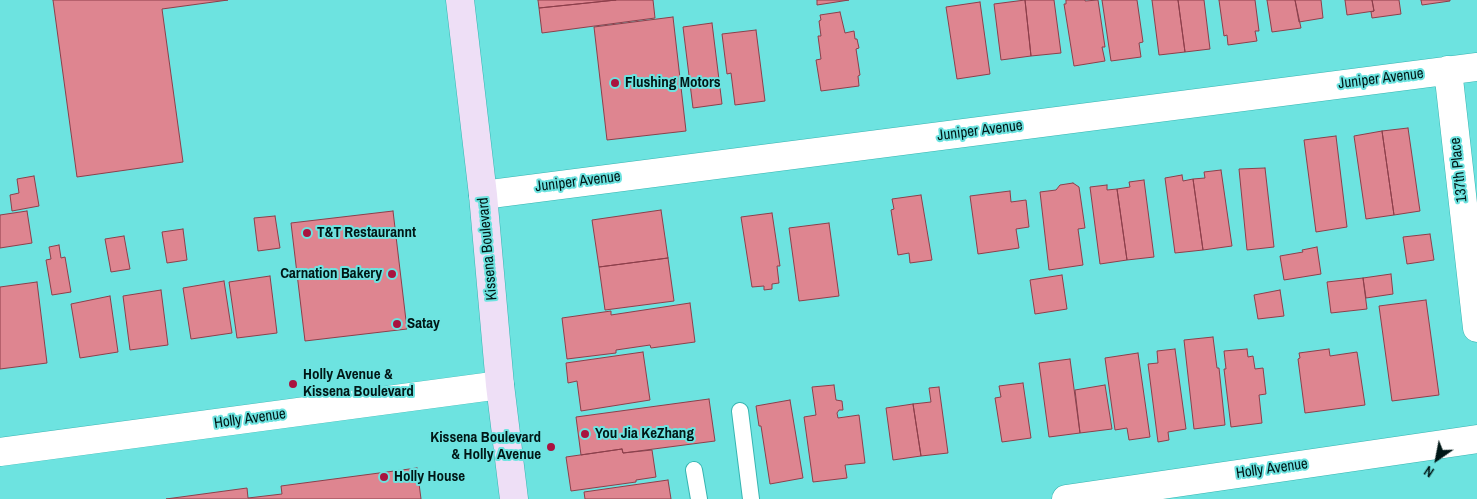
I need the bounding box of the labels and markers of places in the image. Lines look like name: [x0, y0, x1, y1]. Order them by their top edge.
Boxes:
place label: Flushing Motors: [625, 74, 721, 92]
marker: Flushing Motors: [609, 77, 621, 89]
place label: T&T Restaurannt: [317, 224, 416, 242]
marker: T&T Restaurannt: [301, 227, 313, 239]
place label: Carnation Bakery: [280, 265, 382, 283]
marker: Carnation Bakery: [386, 268, 398, 280]
place label: Satay: [407, 315, 440, 333]
marker: Satay: [391, 318, 403, 330]
place label: Holly Avenue & Kissena Boulevard: [303, 366, 414, 401]
marker: Holly Avenue & Kissena Boulevard: [287, 378, 299, 390]
place label: You Jia KeZhang: [595, 425, 694, 443]
marker: You Jia KeZhang: [579, 428, 591, 440]
place label: Kissena Boulevard & Holly Avenue: [430, 429, 541, 464]
marker: Kissena Boulevard & Holly Avenue: [545, 441, 557, 453]
place label: Holly House: [394, 468, 465, 486]
marker: Holly House: [378, 471, 390, 483]

